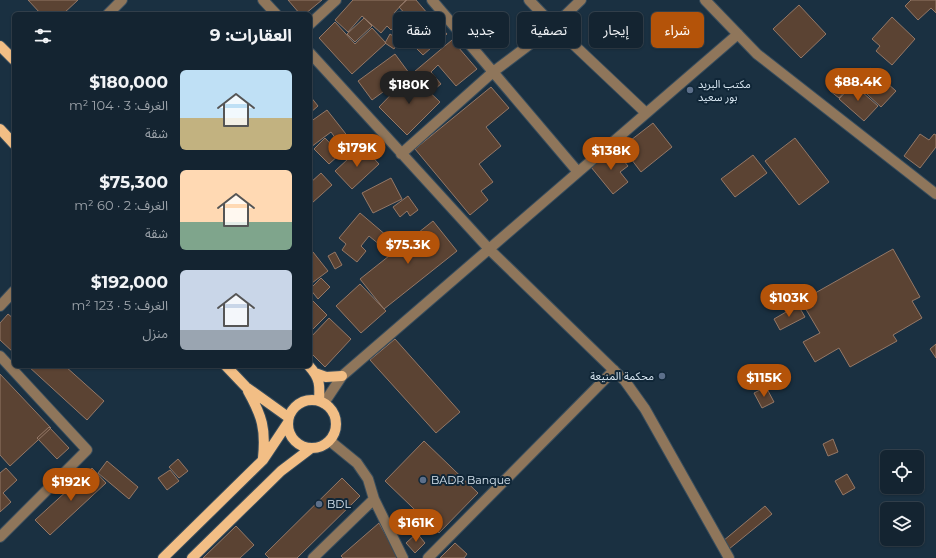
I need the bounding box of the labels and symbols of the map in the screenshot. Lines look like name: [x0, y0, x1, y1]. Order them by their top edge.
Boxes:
pin: $88.4K: [825, 68, 891, 102]
pin: $180K: [381, 71, 437, 105]
place label: مكتب البريد بور سعيد: [698, 77, 751, 104]
marker: مكتب البريد بور سعيد: [685, 85, 695, 95]
pin: $179K: [329, 134, 385, 168]
pin: $138K: [583, 137, 639, 171]
pin: $75.3K: [375, 231, 441, 265]
pin: $103K: [761, 284, 817, 318]
pin: $115K: [736, 364, 792, 398]
place label: محكمة المنيعة: [590, 369, 654, 383]
marker: محكمة المنيعة: [657, 371, 667, 381]
pin: $192K: [43, 468, 99, 502]
place label: BADR Banque: [431, 473, 511, 487]
marker: BADR Banque: [418, 475, 428, 485]
place label: BDL: [327, 497, 351, 511]
marker: BDL: [314, 499, 324, 509]
pin: $161K: [388, 509, 444, 543]

